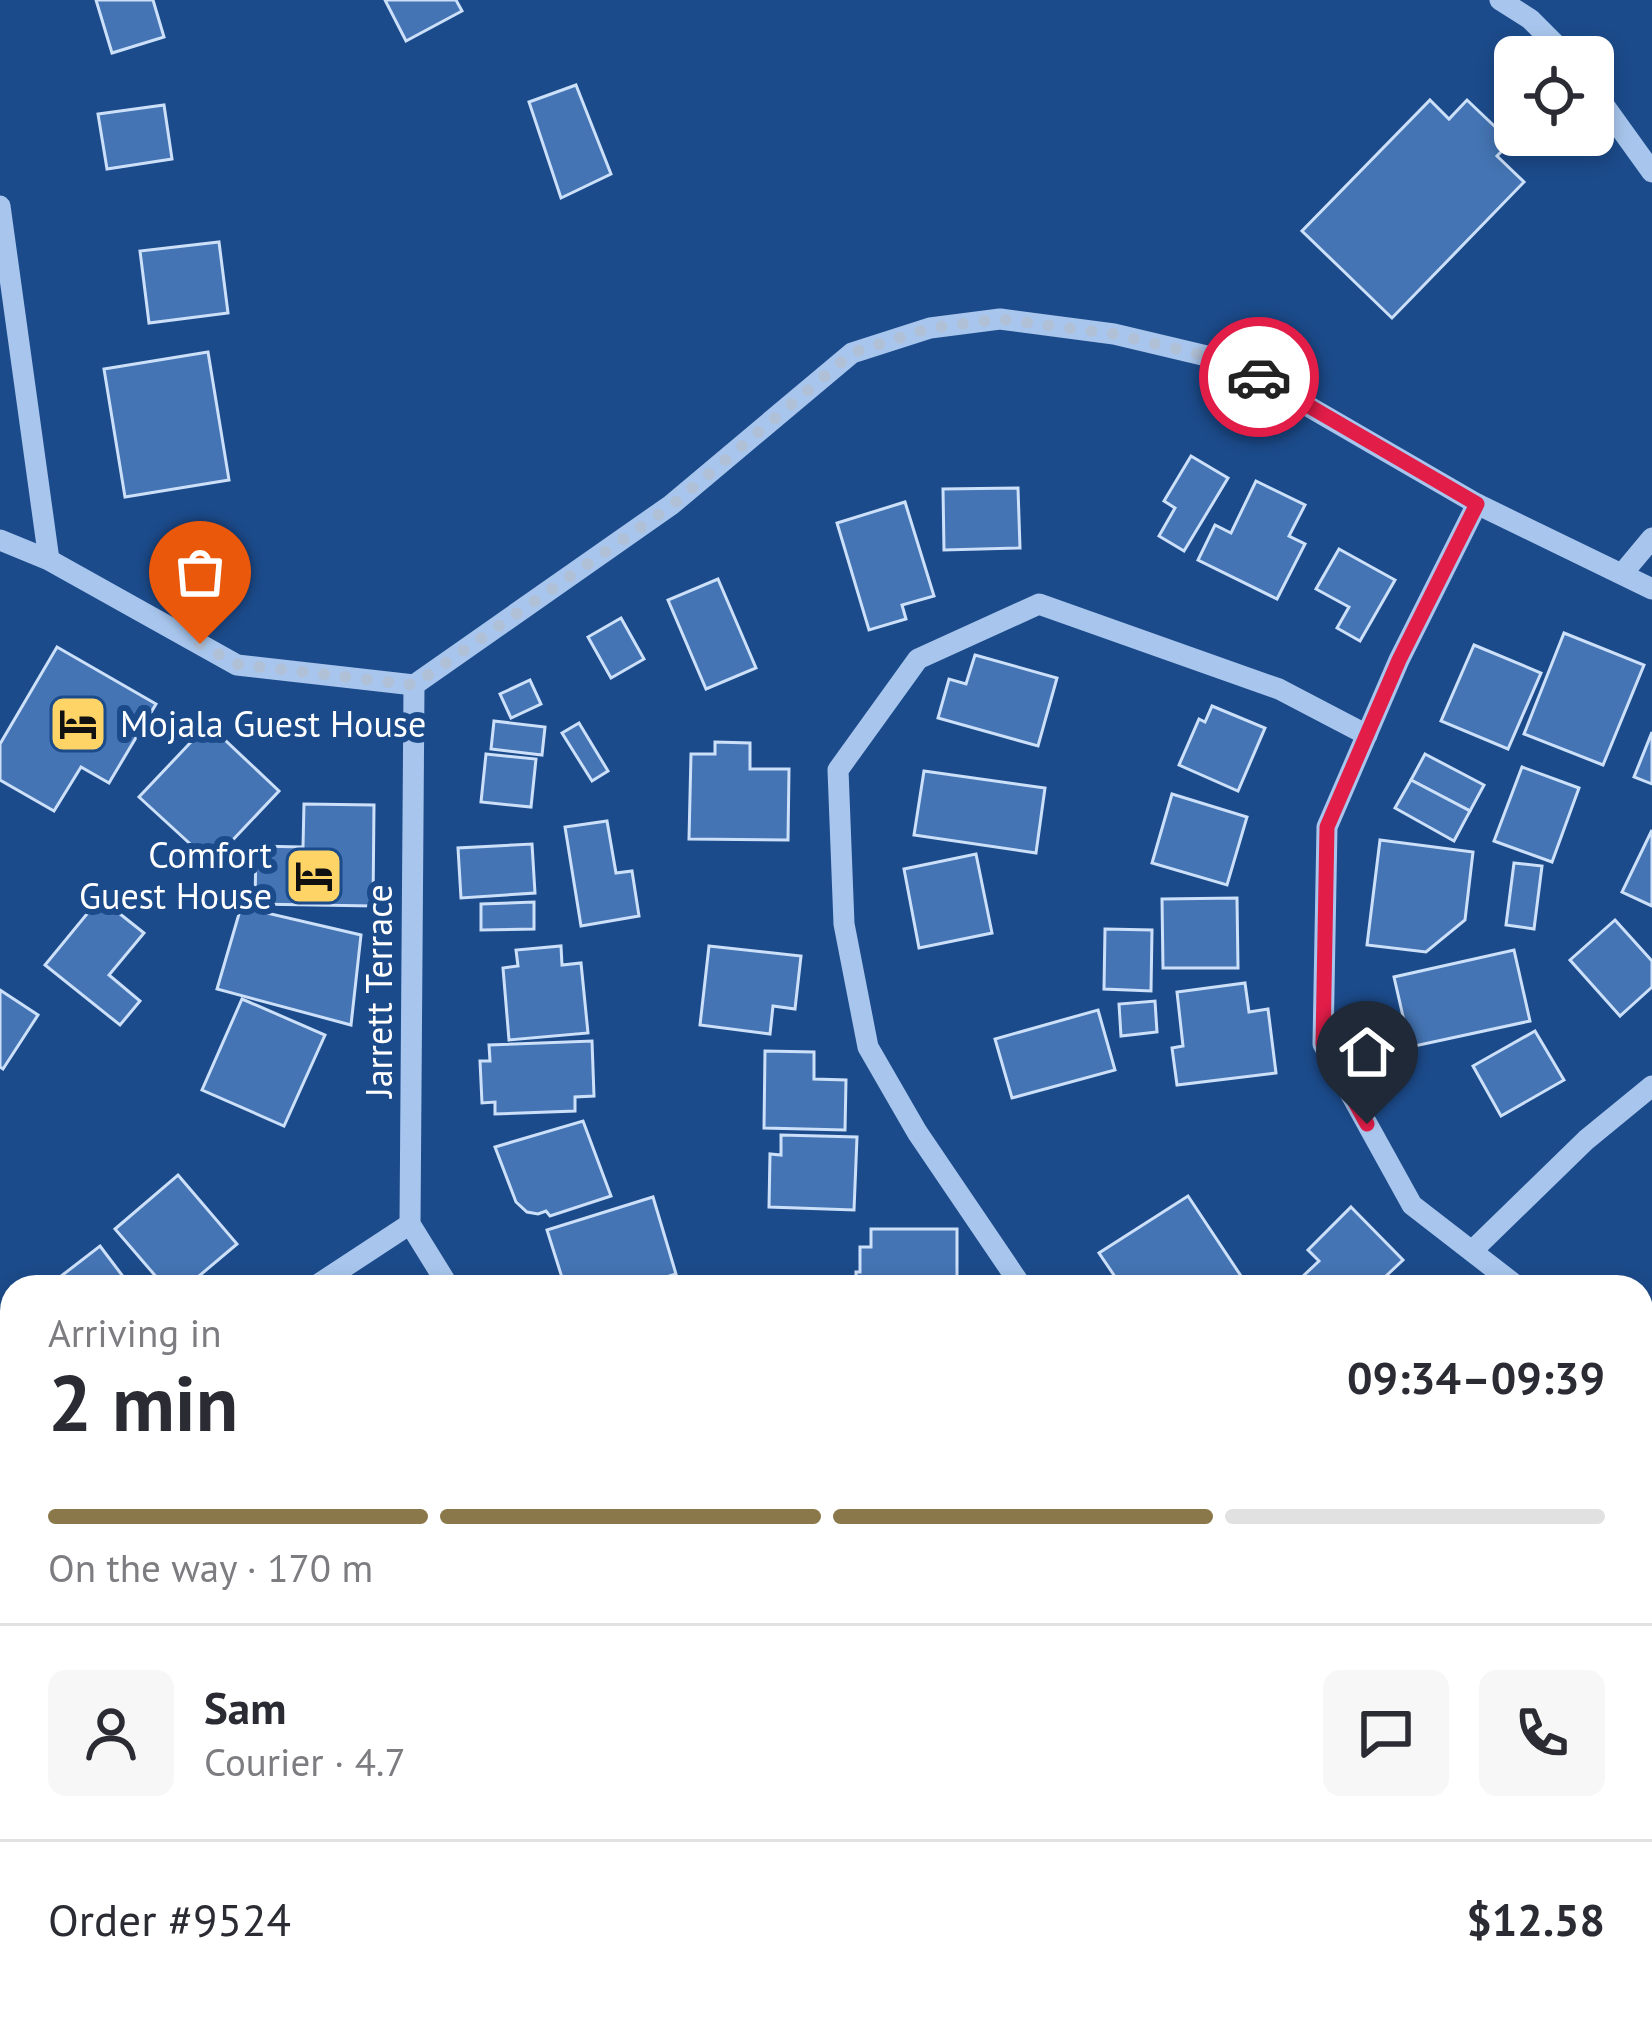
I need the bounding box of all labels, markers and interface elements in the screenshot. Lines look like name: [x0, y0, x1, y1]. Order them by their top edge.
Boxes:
map controls: [1494, 36, 1614, 156]
button: locate: [1494, 36, 1614, 156]
courier: [1199, 317, 1319, 437]
icon: car: [1226, 344, 1292, 410]
pin: [149, 521, 251, 644]
icon: bag: [167, 539, 233, 605]
hotel icon: Mojala Guest House: [47, 693, 109, 755]
place label: Mojala Guest House: [120, 700, 426, 747]
place label: Comfort Guest House: [79, 831, 272, 919]
hotel icon: Comfort Guest House: [283, 845, 345, 907]
street label: Jarrett Terrace: [355, 884, 402, 1100]
pin: [1316, 1001, 1418, 1124]
icon: home: [1334, 1019, 1400, 1085]
text: Arriving in: [48, 1307, 222, 1358]
text: 09:34–09:39: [1347, 1348, 1605, 1406]
text: 2 min: [48, 1352, 238, 1453]
text: On the way · 170 m: [48, 1542, 373, 1593]
button: person: [48, 1670, 174, 1796]
button: chat: [1323, 1670, 1449, 1796]
button: phone: [1479, 1670, 1605, 1796]
text: Sam: [204, 1678, 286, 1736]
text: Courier · 4.7: [204, 1736, 406, 1787]
text: Order #9524: [48, 1890, 291, 1948]
text: $12.58: [1466, 1890, 1605, 1948]

